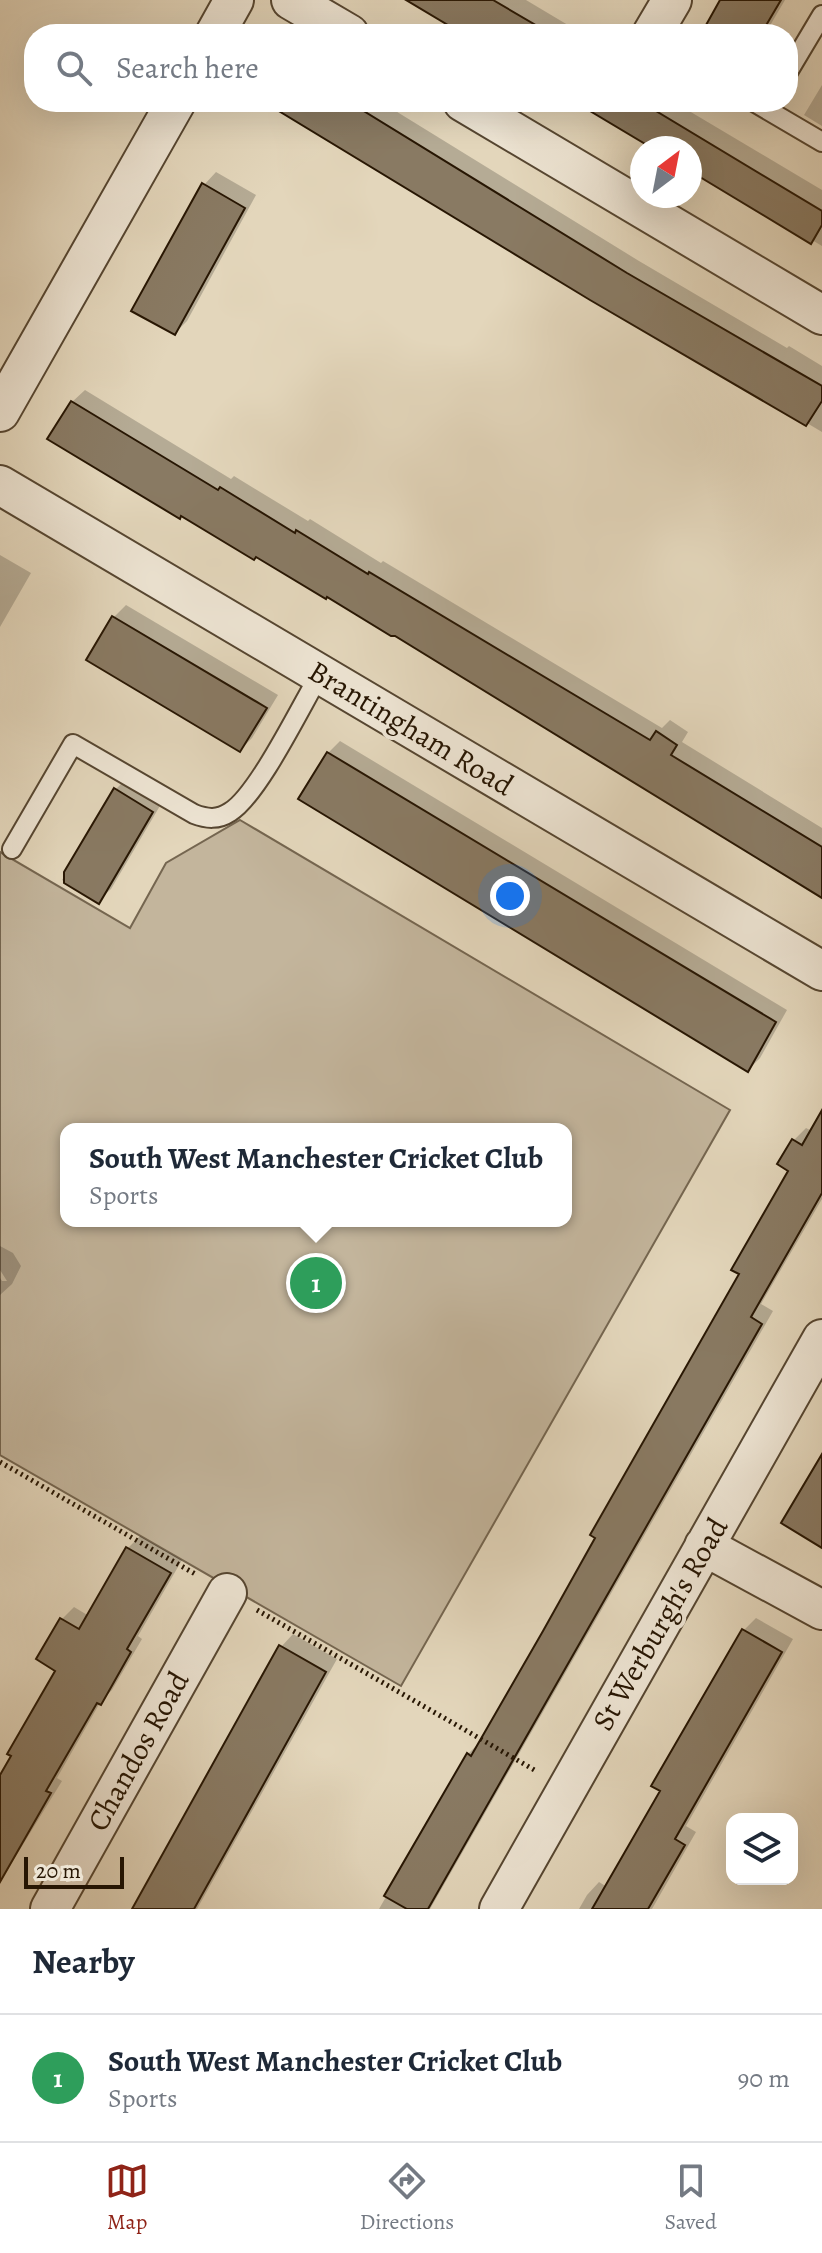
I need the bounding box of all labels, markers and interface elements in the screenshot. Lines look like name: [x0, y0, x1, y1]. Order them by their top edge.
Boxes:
search box: [24, 24, 798, 112]
icon: search: [52, 46, 96, 90]
text: Search here: [116, 48, 259, 88]
north arrow: [630, 136, 702, 208]
street label: Brantingham Road: [301, 651, 522, 805]
your location: [490, 876, 530, 916]
popup: [60, 1123, 572, 1227]
text: South West Manchester Cricket Club: [89, 1138, 543, 1178]
text: Sports: [89, 1178, 158, 1213]
pin: 1: [290, 1253, 342, 1313]
street label: St Werburgh's Road: [583, 1509, 738, 1738]
street label: Chandos Road: [78, 1663, 199, 1838]
map controls: [726, 1813, 798, 1885]
button: layers: [726, 1813, 798, 1885]
scale bar: [24, 1853, 124, 1889]
text: 20 m: [36, 1856, 81, 1886]
text: Nearby: [32, 1938, 135, 1985]
text: South West Manchester Cricket Club: [108, 2041, 562, 2081]
text: 1: [53, 2061, 63, 2096]
text: 90 m: [738, 2061, 790, 2096]
text: Sports: [108, 2081, 177, 2116]
tab: Map: [105, 2159, 149, 2237]
tab: Directions: [360, 2159, 454, 2237]
tab: Saved: [665, 2159, 717, 2237]

